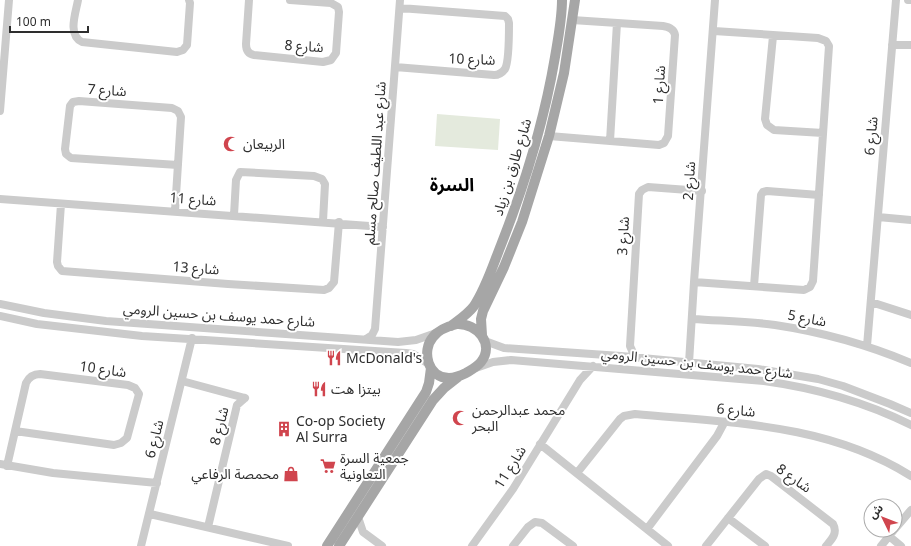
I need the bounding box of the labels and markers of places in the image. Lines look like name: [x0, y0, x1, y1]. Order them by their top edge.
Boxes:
place label: الربيعان: [243, 134, 285, 153]
mosque icon: الربيعان: [222, 135, 240, 153]
place label: McDonald's: [346, 348, 423, 367]
restaurant icon: McDonald's: [325, 349, 343, 367]
place label: بيتزا هت: [331, 379, 381, 398]
restaurant icon: بيتزا هت: [310, 380, 328, 398]
place label: محمد عبدالرحمن البحر: [471, 400, 565, 435]
mosque icon: محمد عبدالرحمن البحر: [451, 409, 469, 427]
place label: Co-op Society Al Surra: [296, 411, 386, 446]
building icon: Co-op Society Al Surra: [275, 420, 293, 438]
place label: جمعية السرة التعاونية: [340, 448, 409, 483]
supermarket icon: جمعية السرة التعاونية: [319, 457, 337, 475]
place label: محمصة الرفاعي: [191, 464, 279, 485]
shop icon: محمصة الرفاعي: [282, 465, 300, 483]

